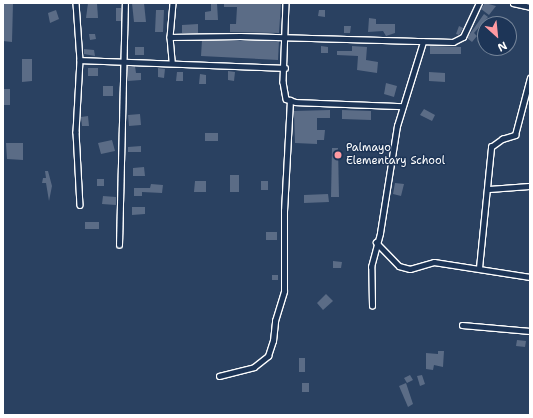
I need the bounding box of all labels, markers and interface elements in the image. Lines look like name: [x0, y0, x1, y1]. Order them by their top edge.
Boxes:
north arrow: [477, 16, 517, 56]
text: N: [495, 38, 510, 55]
place label: Palmayo Elementary School: [346, 142, 445, 168]
marker: Palmayo Elementary School: [333, 150, 343, 160]

